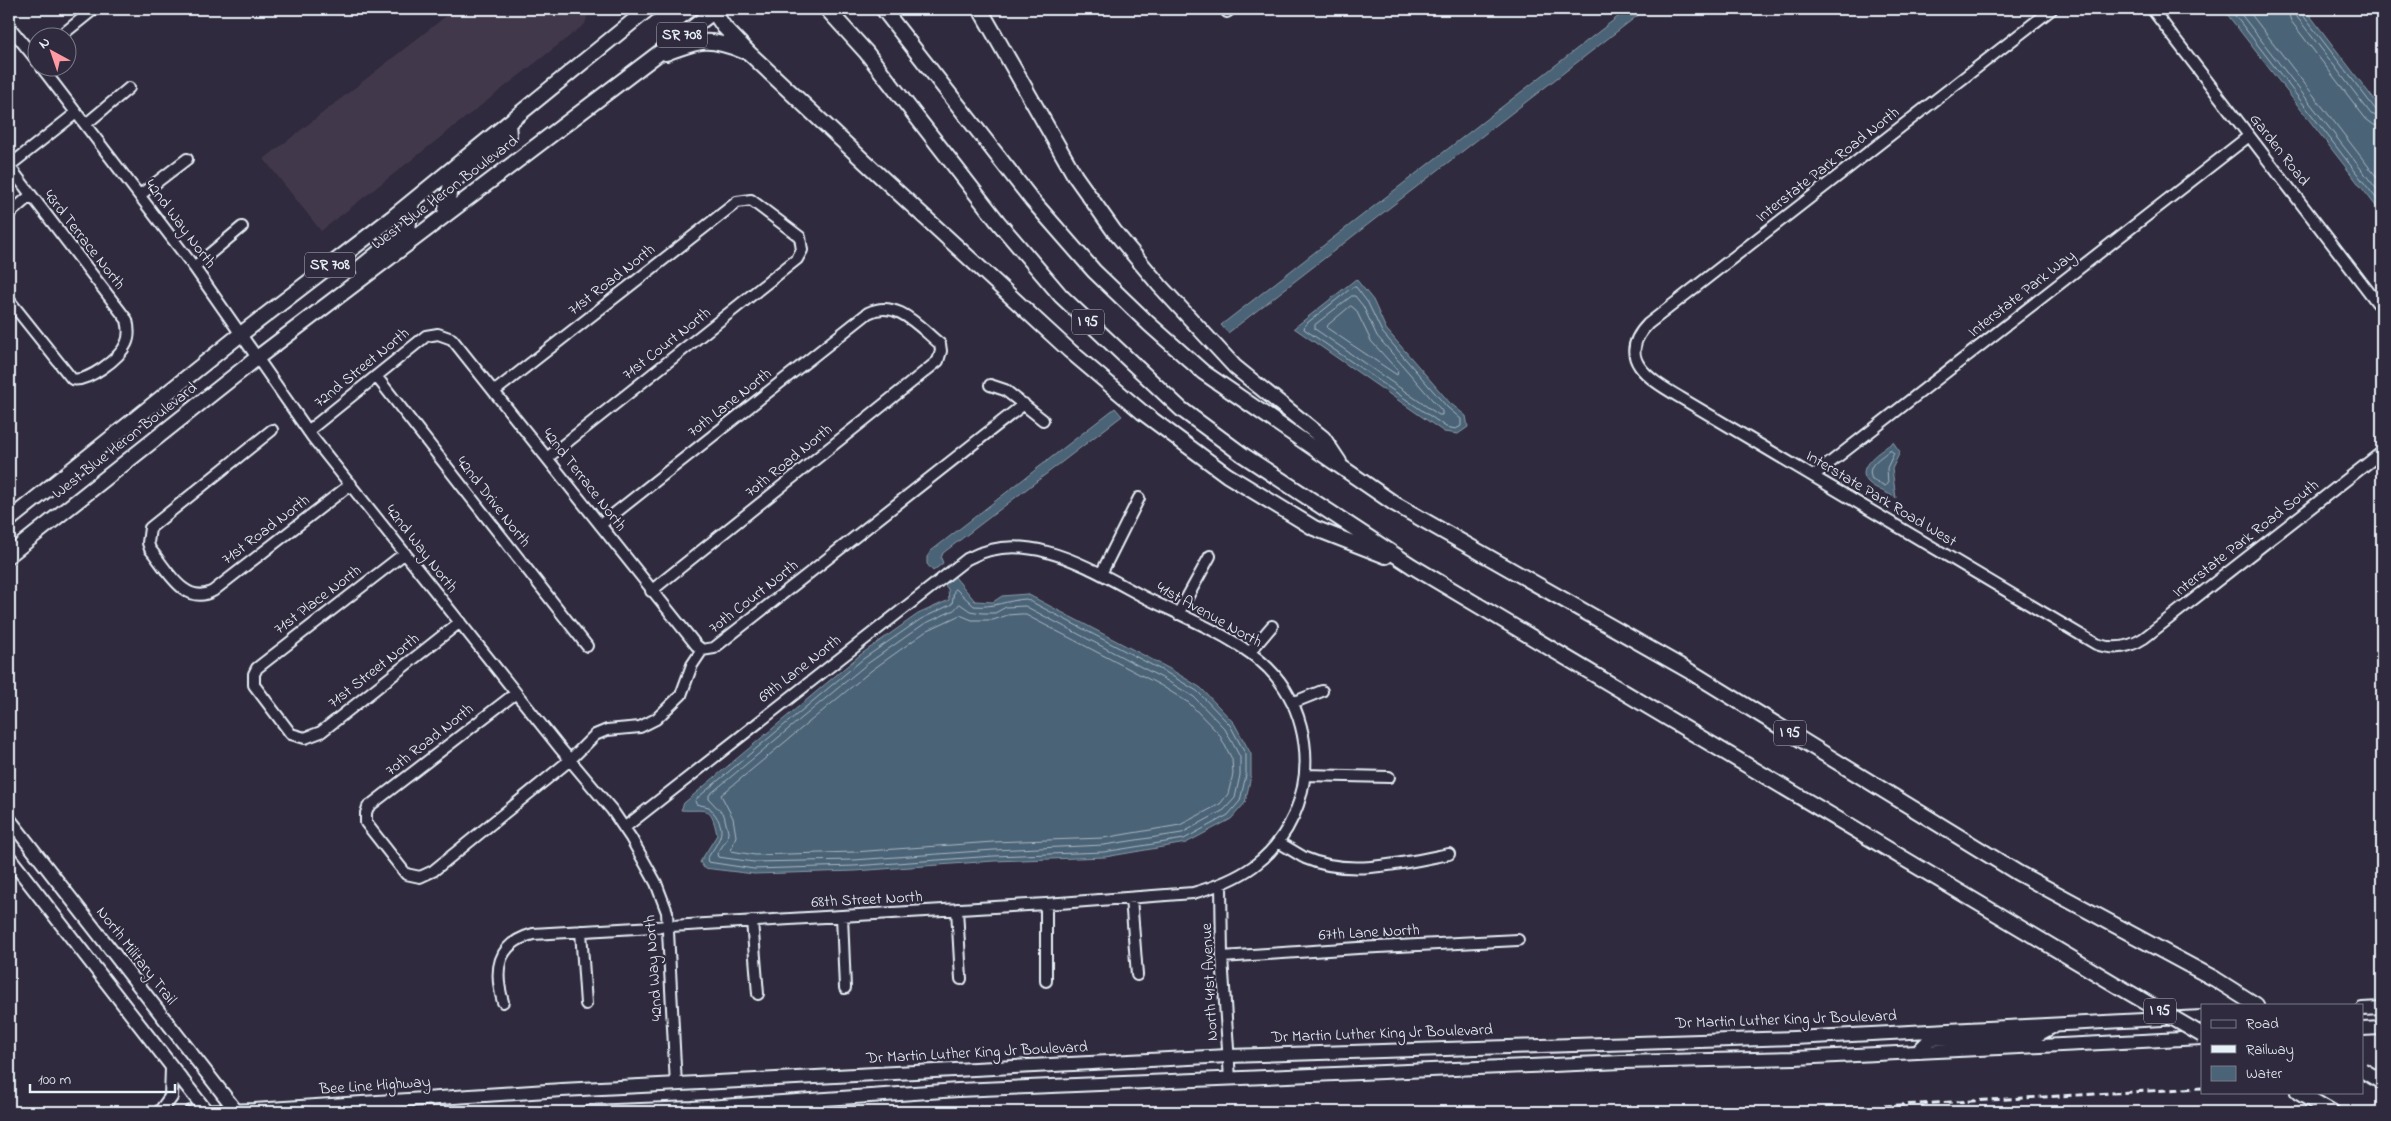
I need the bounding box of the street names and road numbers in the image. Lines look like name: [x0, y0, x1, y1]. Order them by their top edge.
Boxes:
road number: SR 708: [657, 22, 707, 48]
street label: Interstate Park Road North: [1751, 101, 1905, 229]
street label: Garden Road: [2243, 109, 2315, 191]
street label: West Blue Heron Boulevard: [367, 130, 523, 256]
street label: 42nd Way North: [138, 174, 222, 274]
street label: 43rd Terrace North: [37, 185, 131, 295]
street label: 71st Road North: [563, 238, 661, 322]
street label: Interstate Park Way: [1963, 244, 2081, 344]
road number: SR 708: [305, 252, 355, 278]
street label: 71st Court North: [618, 302, 716, 386]
road number: I 95: [1072, 310, 1104, 334]
street label: 72nd Street North: [309, 322, 415, 414]
street label: 70th Lane North: [683, 362, 777, 444]
street label: West Blue Heron Boulevard: [47, 377, 203, 505]
street label: 70th Road North: [740, 418, 838, 504]
street label: 42nd Terrace North: [536, 423, 632, 537]
street label: Interstate Park Road West: [1801, 444, 1962, 554]
street label: 42nd Drive North: [450, 451, 536, 553]
street label: Interstate Park Road South: [2168, 474, 2324, 604]
street label: 71st Road North: [217, 489, 315, 571]
street label: 42nd Way North: [379, 500, 463, 598]
street label: 70th Court North: [704, 554, 804, 640]
street label: 71st Place North: [269, 559, 367, 641]
street label: 41st Avenue North: [1152, 576, 1266, 654]
street label: 71st Street North: [323, 628, 425, 714]
street label: 69th Lane North: [753, 629, 847, 709]
street label: 70th Road North: [381, 698, 479, 782]
road number: I 95: [1774, 720, 1806, 746]
street label: 68th Street North: [811, 885, 923, 915]
street label: North Military Trail: [90, 902, 182, 1011]
street label: 42nd Way North: [638, 914, 670, 1022]
street label: 67th Lane North: [1318, 918, 1420, 948]
street label: North 41st Avenue: [1195, 922, 1225, 1042]
road number: I 95: [2144, 998, 2176, 1024]
street label: Dr Martin Luther King Jr Boulevard: [1674, 1004, 1897, 1036]
street label: Dr Martin Luther King Jr Boulevard: [1270, 1018, 1493, 1050]
street label: Dr Martin Luther King Jr Boulevard: [865, 1035, 1088, 1071]
street label: Bee Line Highway: [318, 1070, 431, 1102]

